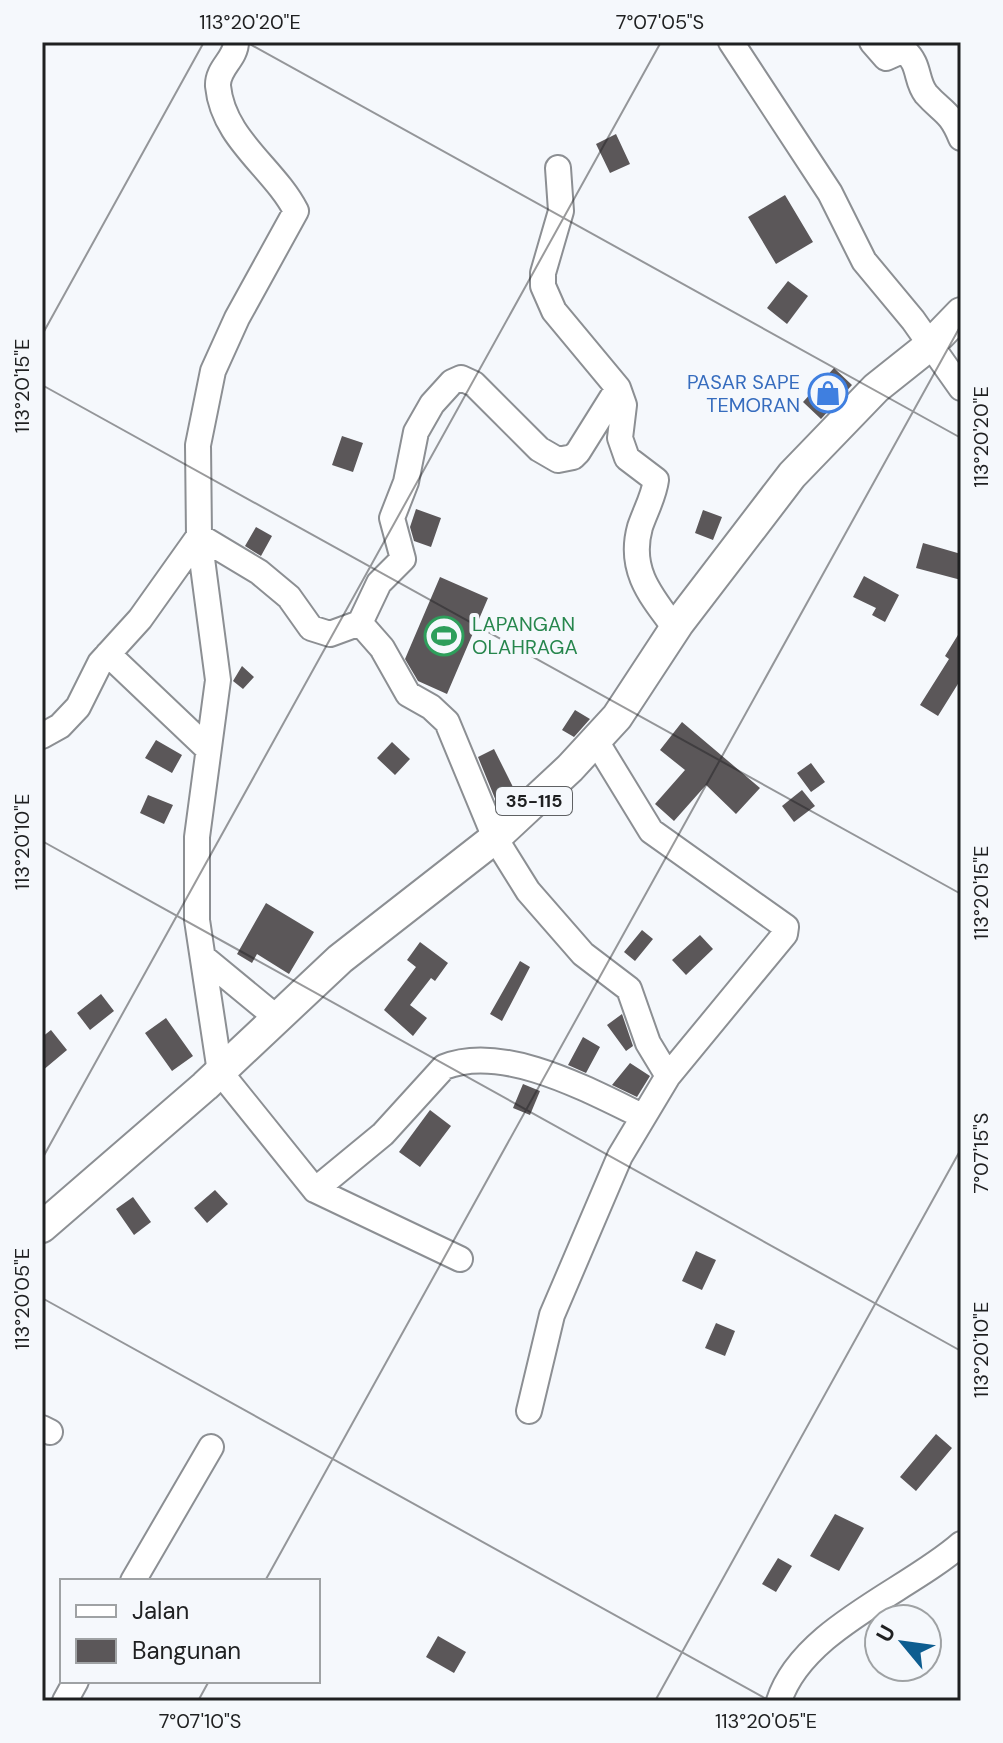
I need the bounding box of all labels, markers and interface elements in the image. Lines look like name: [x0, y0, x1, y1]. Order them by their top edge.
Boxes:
text: 113°20'20"E: [199, 9, 301, 35]
text: 7°07'05"S: [616, 9, 704, 35]
text: 113°20'15"E: [9, 339, 35, 433]
place label: PASAR SAPE TEMORAN: [687, 369, 800, 418]
shop icon: PASAR SAPE TEMORAN: [807, 372, 849, 414]
text: 113°20'20"E: [968, 386, 994, 488]
place label: LAPANGAN OLAHRAGA: [472, 611, 578, 660]
sports icon: LAPANGAN OLAHRAGA: [423, 615, 465, 657]
road number: 35-115: [496, 787, 572, 815]
text: 113°20'10"E: [9, 794, 35, 890]
text: 113°20'15"E: [968, 846, 994, 940]
text: 7°07'15"S: [968, 1113, 994, 1193]
text: 113°20'05"E: [9, 1248, 35, 1350]
text: 113°20'10"E: [968, 1302, 994, 1398]
legend: [60, 1579, 320, 1683]
text: Jalan: [132, 1595, 189, 1626]
north arrow: [863, 1603, 943, 1683]
text: U: [870, 1620, 902, 1647]
text: Bangunan: [132, 1635, 241, 1666]
text: 7°07'10"S: [159, 1708, 241, 1734]
text: 113°20'05"E: [715, 1708, 817, 1734]

